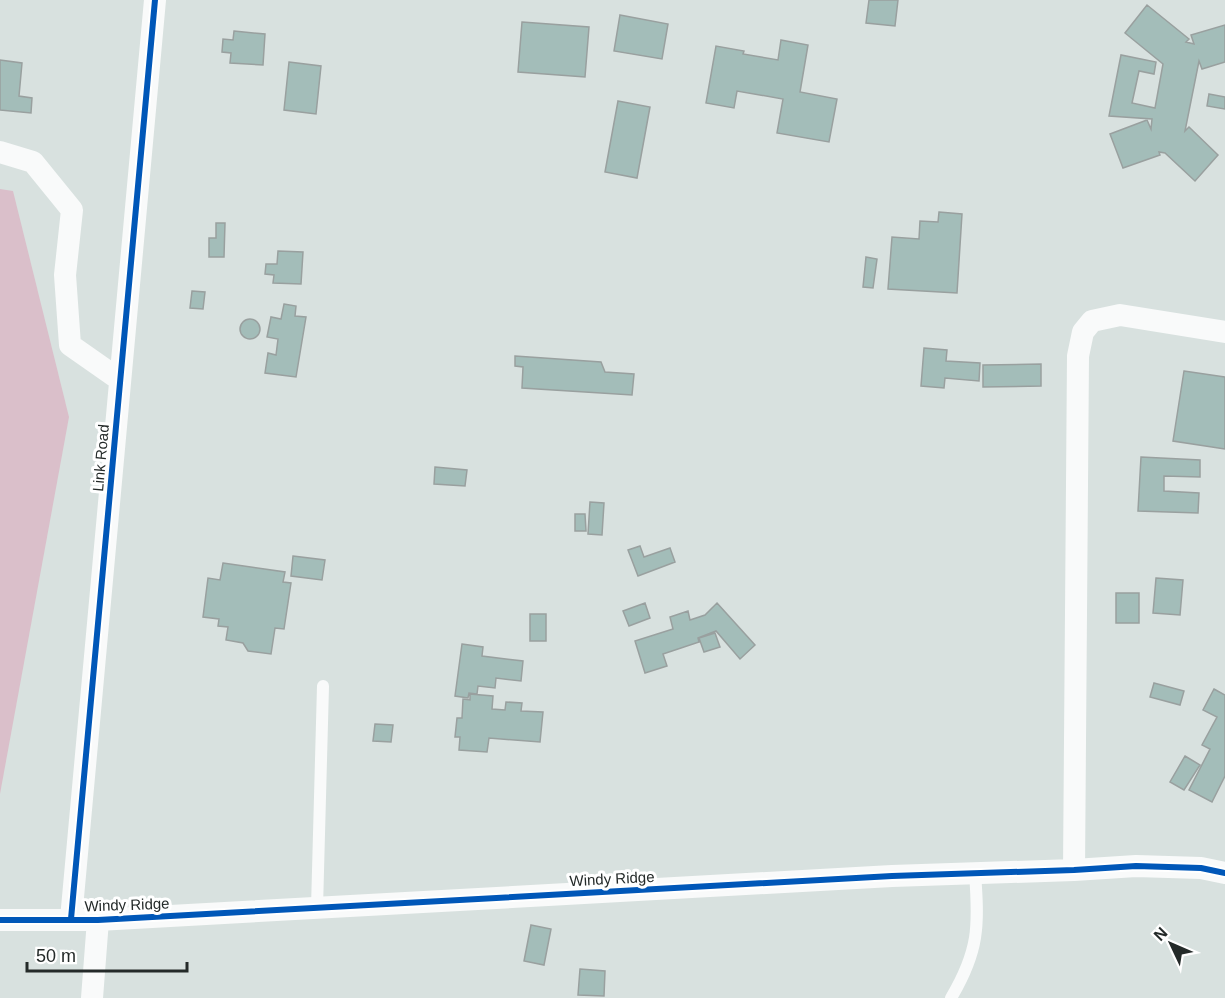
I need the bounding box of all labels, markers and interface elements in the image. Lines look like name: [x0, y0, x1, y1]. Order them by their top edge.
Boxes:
street label: Link Road: [89, 424, 112, 492]
street label: Windy Ridge: [569, 868, 655, 889]
street label: Windy Ridge: [84, 895, 170, 914]
north arrow: [1141, 914, 1201, 974]
text: N: [1150, 924, 1171, 944]
scale bar: [27, 935, 188, 973]
text: 50 m: [36, 946, 76, 966]

